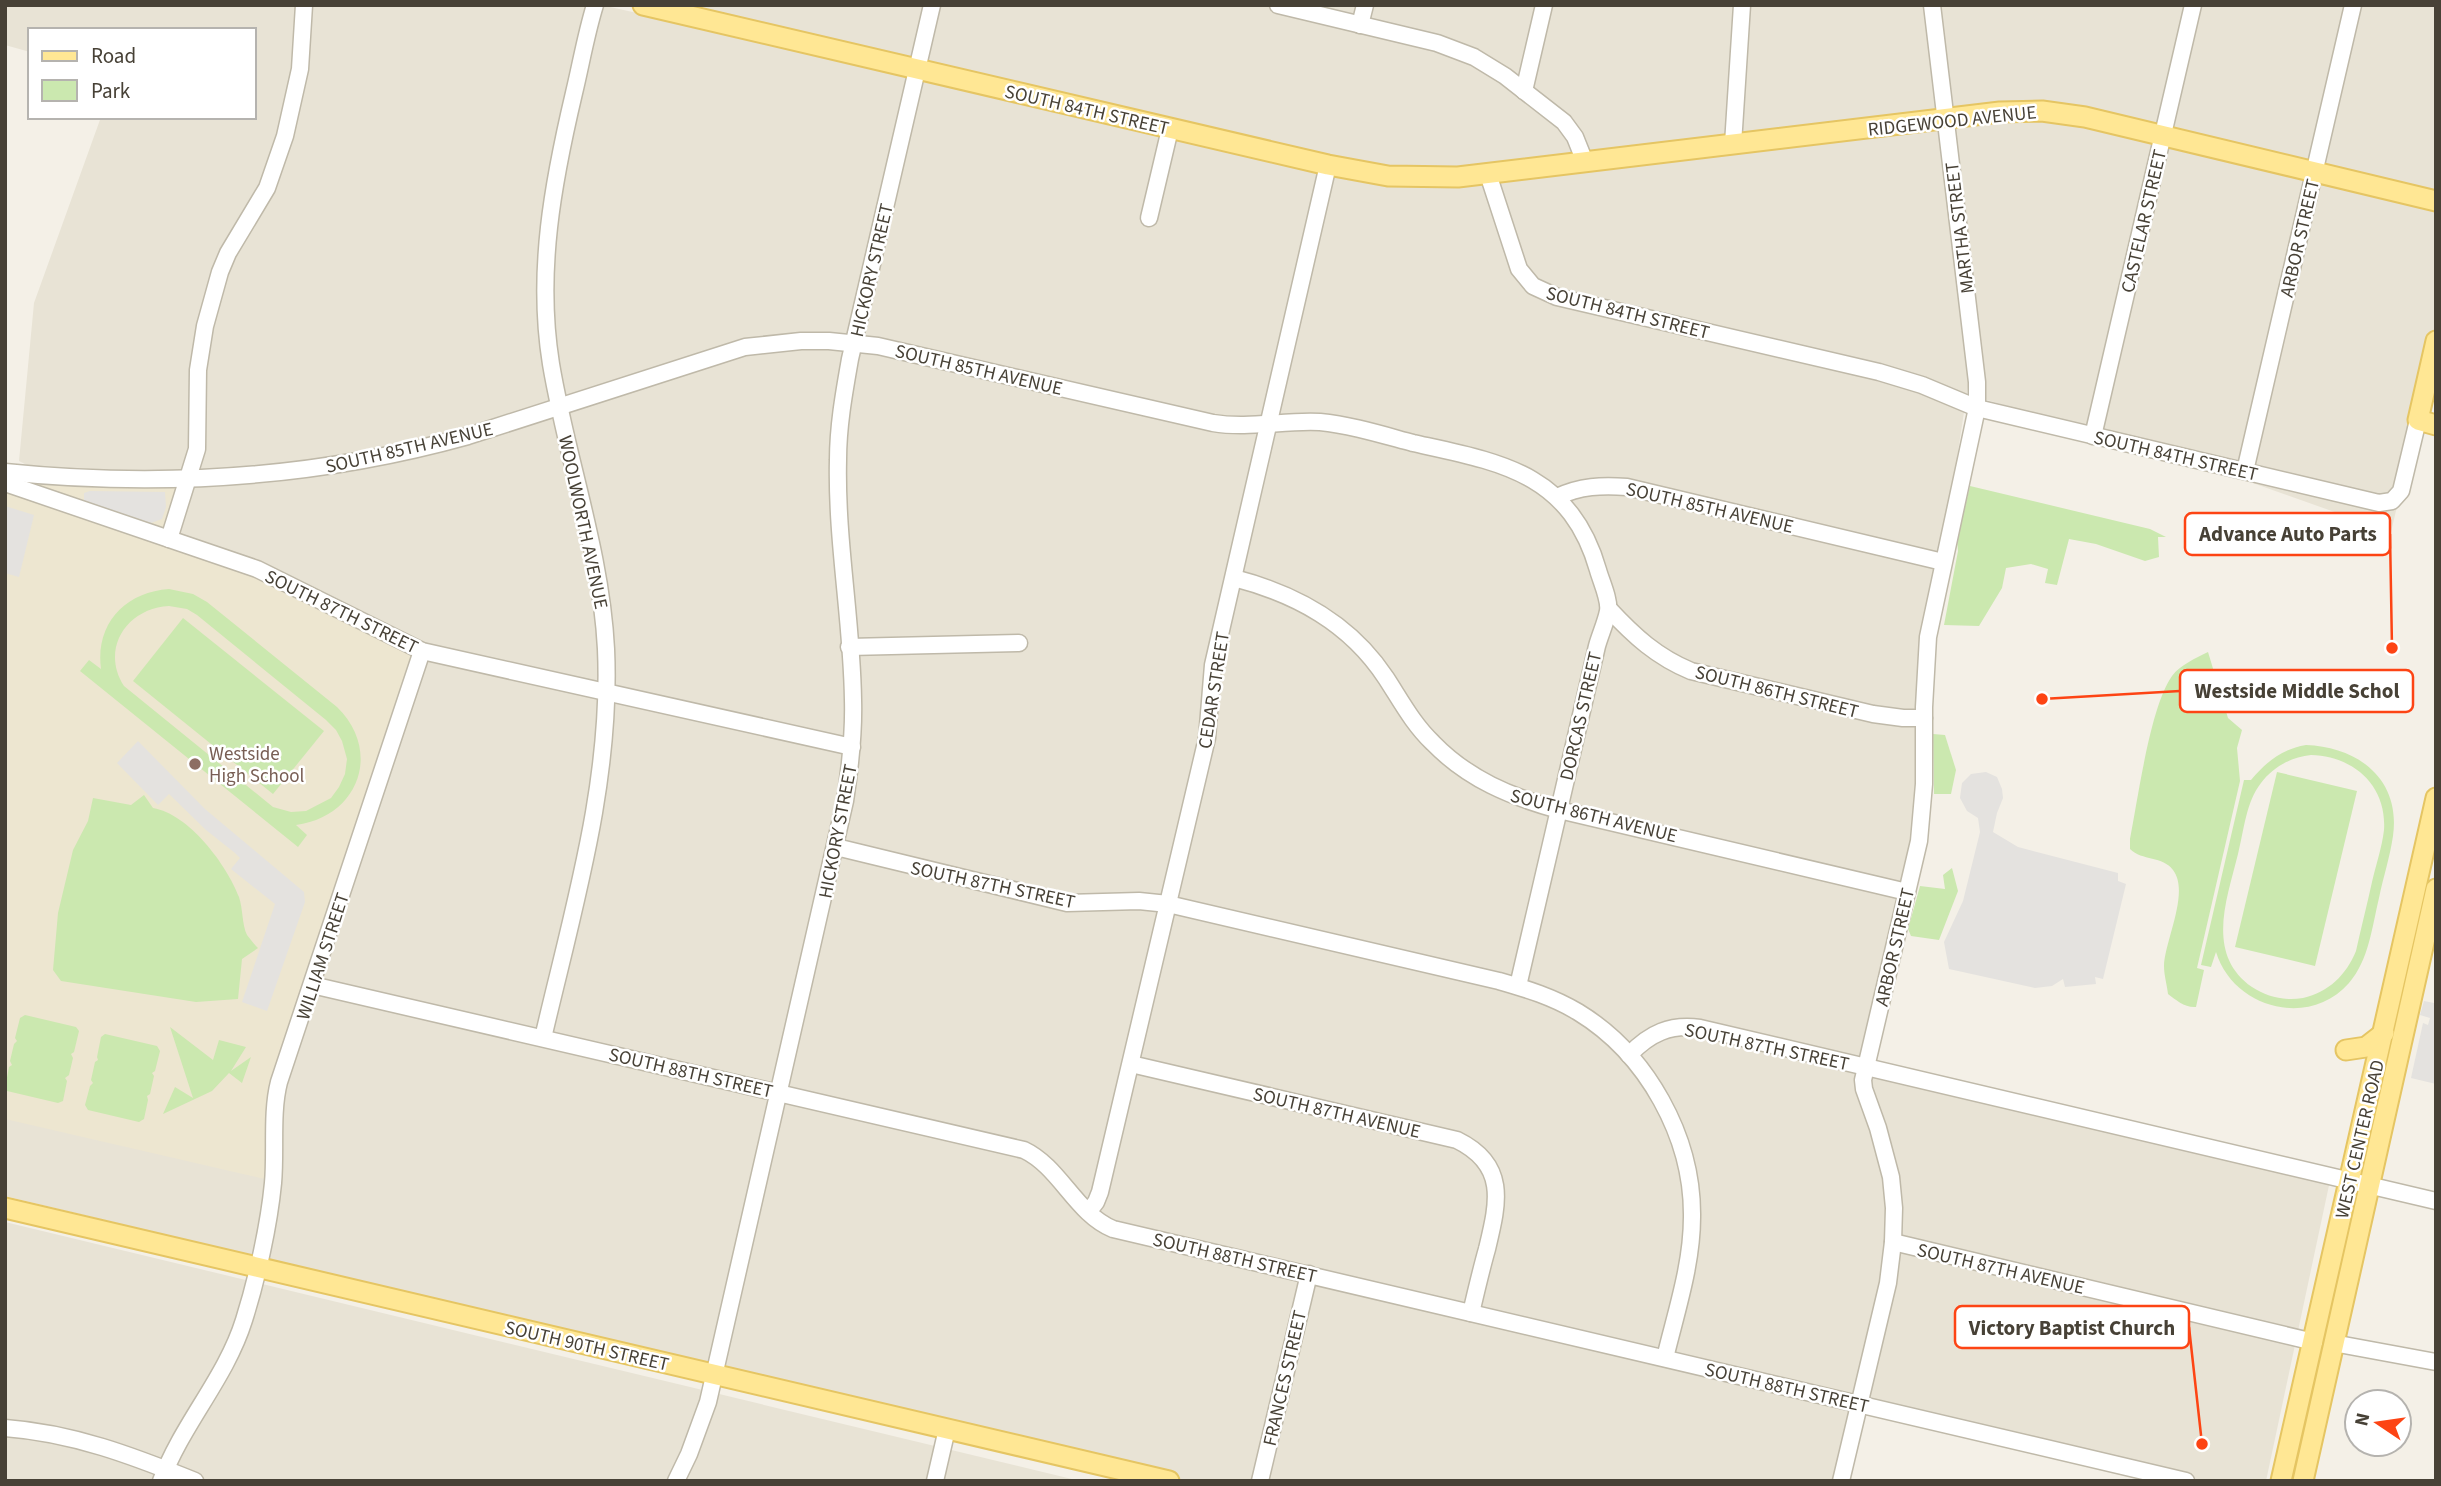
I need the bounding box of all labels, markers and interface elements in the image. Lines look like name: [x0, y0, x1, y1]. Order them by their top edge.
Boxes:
legend: [28, 28, 256, 119]
text: Road: [91, 41, 136, 71]
text: Park: [91, 76, 131, 106]
street label: SOUTH 84TH STREET: [1002, 78, 1171, 142]
street label: RIDGEWOOD AVENUE: [1867, 99, 2038, 144]
street label: CASTELAR STREET: [2115, 147, 2174, 296]
street label: MARTHA STREET: [1939, 160, 1982, 295]
street label: ARBOR STREET: [2274, 177, 2327, 300]
street label: HICKORY STREET: [844, 201, 901, 340]
street label: SOUTH 84TH STREET: [1543, 280, 1712, 347]
street label: SOUTH 85TH AVENUE: [892, 338, 1065, 403]
street label: SOUTH 85TH AVENUE: [323, 416, 496, 481]
street label: SOUTH 84TH STREET: [2091, 424, 2260, 488]
street label: WOOLWORTH AVENUE: [551, 433, 614, 612]
street label: SOUTH 85TH AVENUE: [1623, 476, 1796, 541]
callout: Advance Auto Parts: [2185, 513, 2390, 555]
text: Advance Auto Parts: [2198, 519, 2377, 549]
street label: SOUTH 87TH STREET: [260, 563, 423, 661]
street label: CEDAR STREET: [1192, 630, 1237, 751]
street label: DORCAS STREET: [1554, 649, 1609, 783]
street label: SOUTH 86TH STREET: [1692, 659, 1861, 726]
callout: Westside Middle Schol: [2180, 670, 2413, 712]
text: Westside Middle Schol: [2195, 676, 2399, 706]
place label: Westside High School: [209, 741, 305, 790]
marker: Westside High School: [187, 756, 203, 772]
street label: HICKORY STREET: [812, 762, 865, 901]
street label: SOUTH 86TH AVENUE: [1507, 783, 1680, 850]
street label: SOUTH 87TH STREET: [908, 855, 1077, 916]
street label: ARBOR STREET: [1869, 886, 1922, 1009]
street label: WILLIAM STREET: [290, 889, 357, 1024]
street label: SOUTH 87TH STREET: [1682, 1017, 1851, 1078]
street label: SOUTH 88TH STREET: [606, 1041, 775, 1105]
street label: WEST CENTER ROAD: [2329, 1057, 2392, 1221]
street label: SOUTH 87TH AVENUE: [1250, 1081, 1423, 1146]
street label: SOUTH 88TH STREET: [1150, 1226, 1319, 1290]
street label: SOUTH 87TH AVENUE: [1914, 1237, 2087, 1302]
callout: Victory Baptist Church: [1955, 1306, 2189, 1348]
street label: FRANCES STREET: [1257, 1308, 1314, 1449]
text: Victory Baptist Church: [1968, 1313, 2175, 1343]
street label: SOUTH 90TH STREET: [502, 1314, 671, 1378]
street label: SOUTH 88TH STREET: [1702, 1356, 1871, 1420]
north arrow: [2343, 1388, 2413, 1458]
text: N: [2348, 1410, 2377, 1429]

